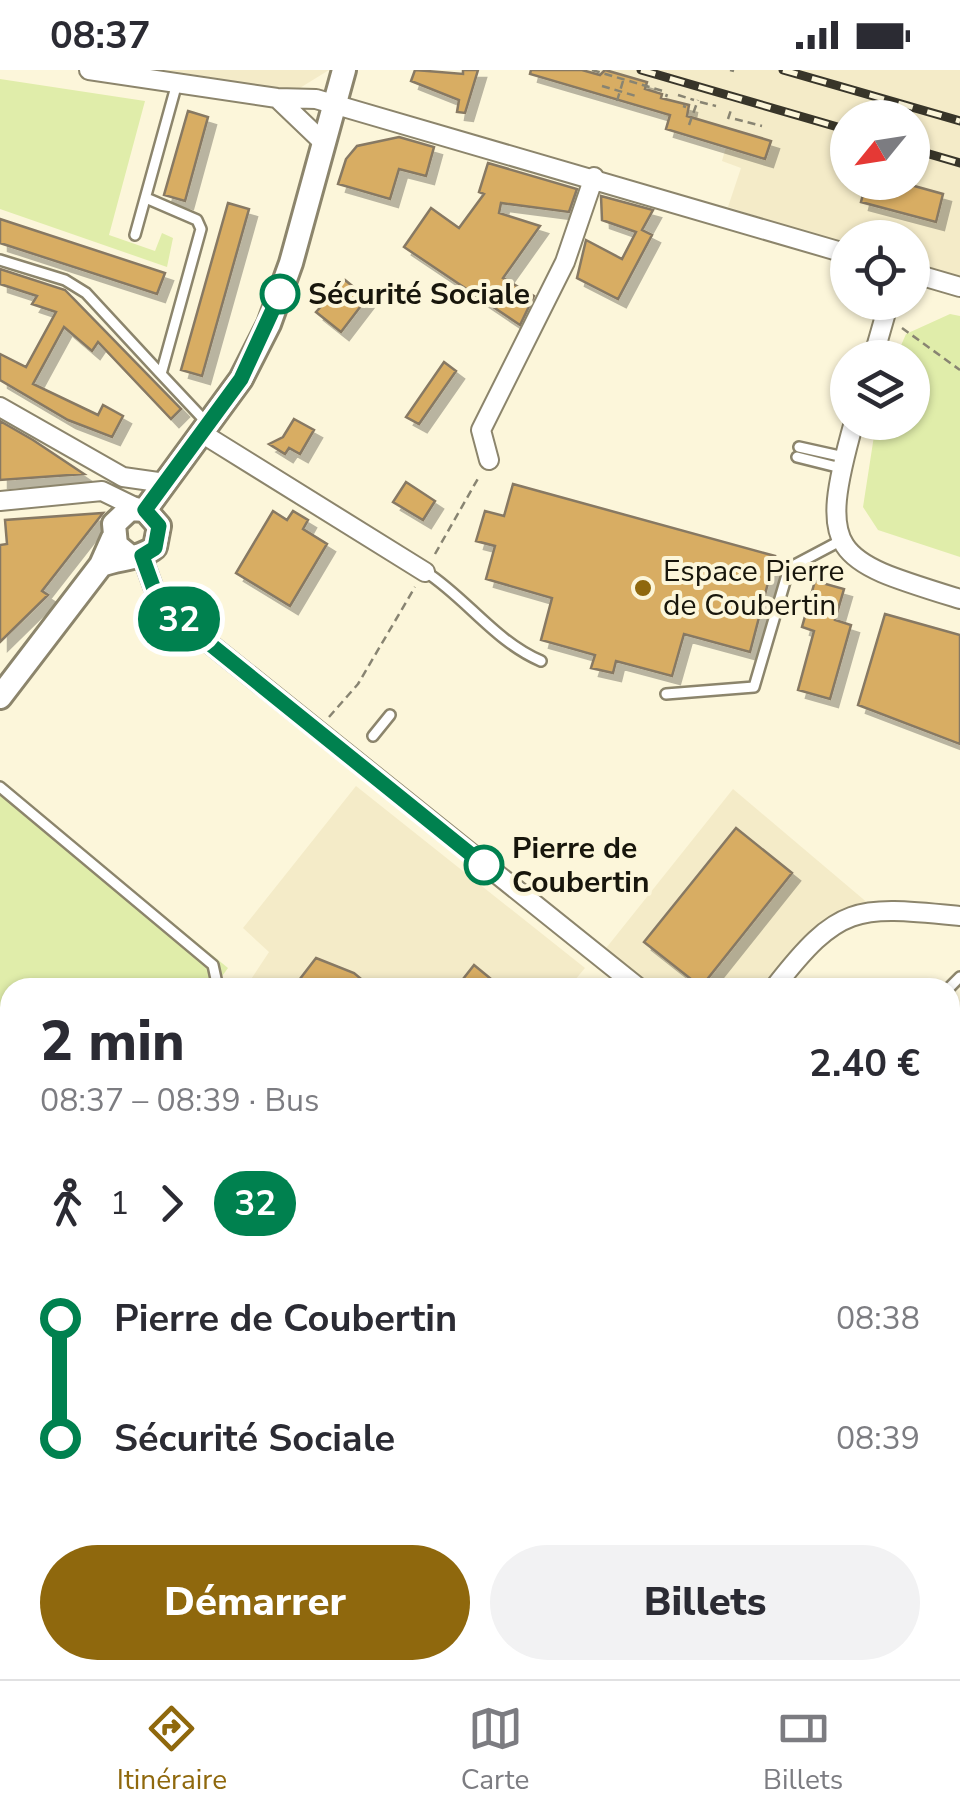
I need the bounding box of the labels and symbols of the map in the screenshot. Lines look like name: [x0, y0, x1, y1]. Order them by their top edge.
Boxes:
north arrow: [830, 100, 930, 200]
place label: Sécurité Sociale: [308, 274, 530, 315]
marker: Sécurité Sociale: [261, 275, 299, 313]
place label: Espace Pierre de Coubertin: [663, 551, 845, 626]
marker: Espace Pierre de Coubertin: [632, 577, 654, 599]
line badge: 32: [134, 586, 224, 652]
place label: Pierre de Coubertin: [512, 828, 650, 903]
marker: Pierre de Coubertin: [465, 846, 503, 884]

